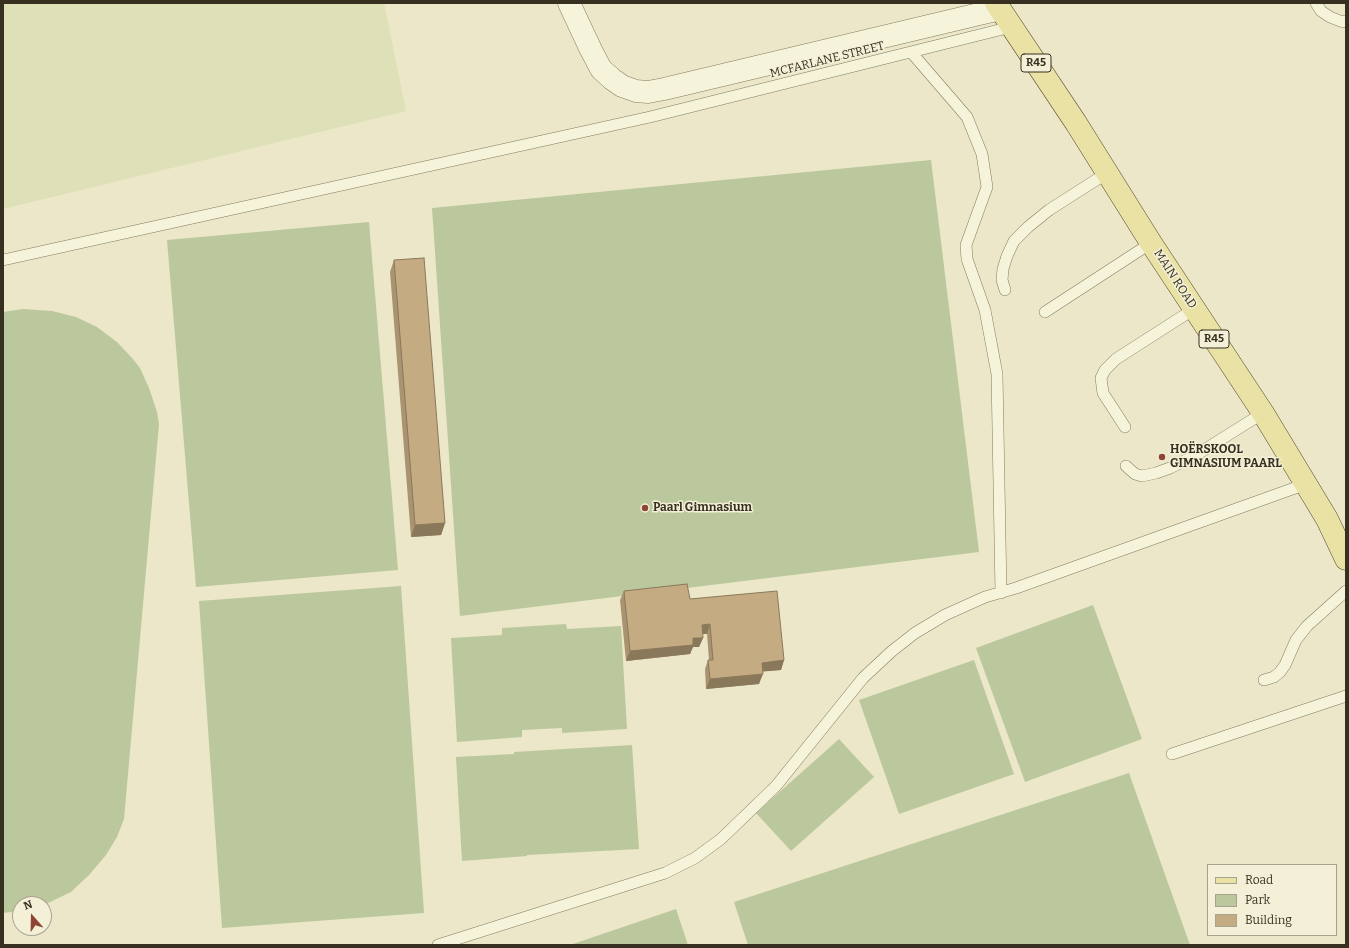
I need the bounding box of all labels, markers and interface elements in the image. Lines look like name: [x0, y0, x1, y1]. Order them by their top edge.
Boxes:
street label: MCFARLANE STREET: [768, 39, 886, 81]
road number: R45: [1021, 54, 1051, 72]
street label: MAIN ROAD: [1151, 247, 1199, 311]
road number: R45: [1199, 330, 1229, 348]
place label: HOËRSKOOL GIMNASIUM PAARL: [1170, 443, 1282, 471]
marker: HOËRSKOOL GIMNASIUM PAARL: [1157, 452, 1167, 462]
place label: Paarl Gimnasium: [653, 501, 752, 515]
marker: Paarl Gimnasium: [640, 503, 650, 513]
legend: [1207, 864, 1337, 936]
text: Road: [1245, 873, 1273, 887]
text: Park: [1245, 893, 1270, 907]
north arrow: [12, 896, 52, 936]
text: N: [22, 898, 34, 913]
text: Building: [1245, 913, 1292, 927]

